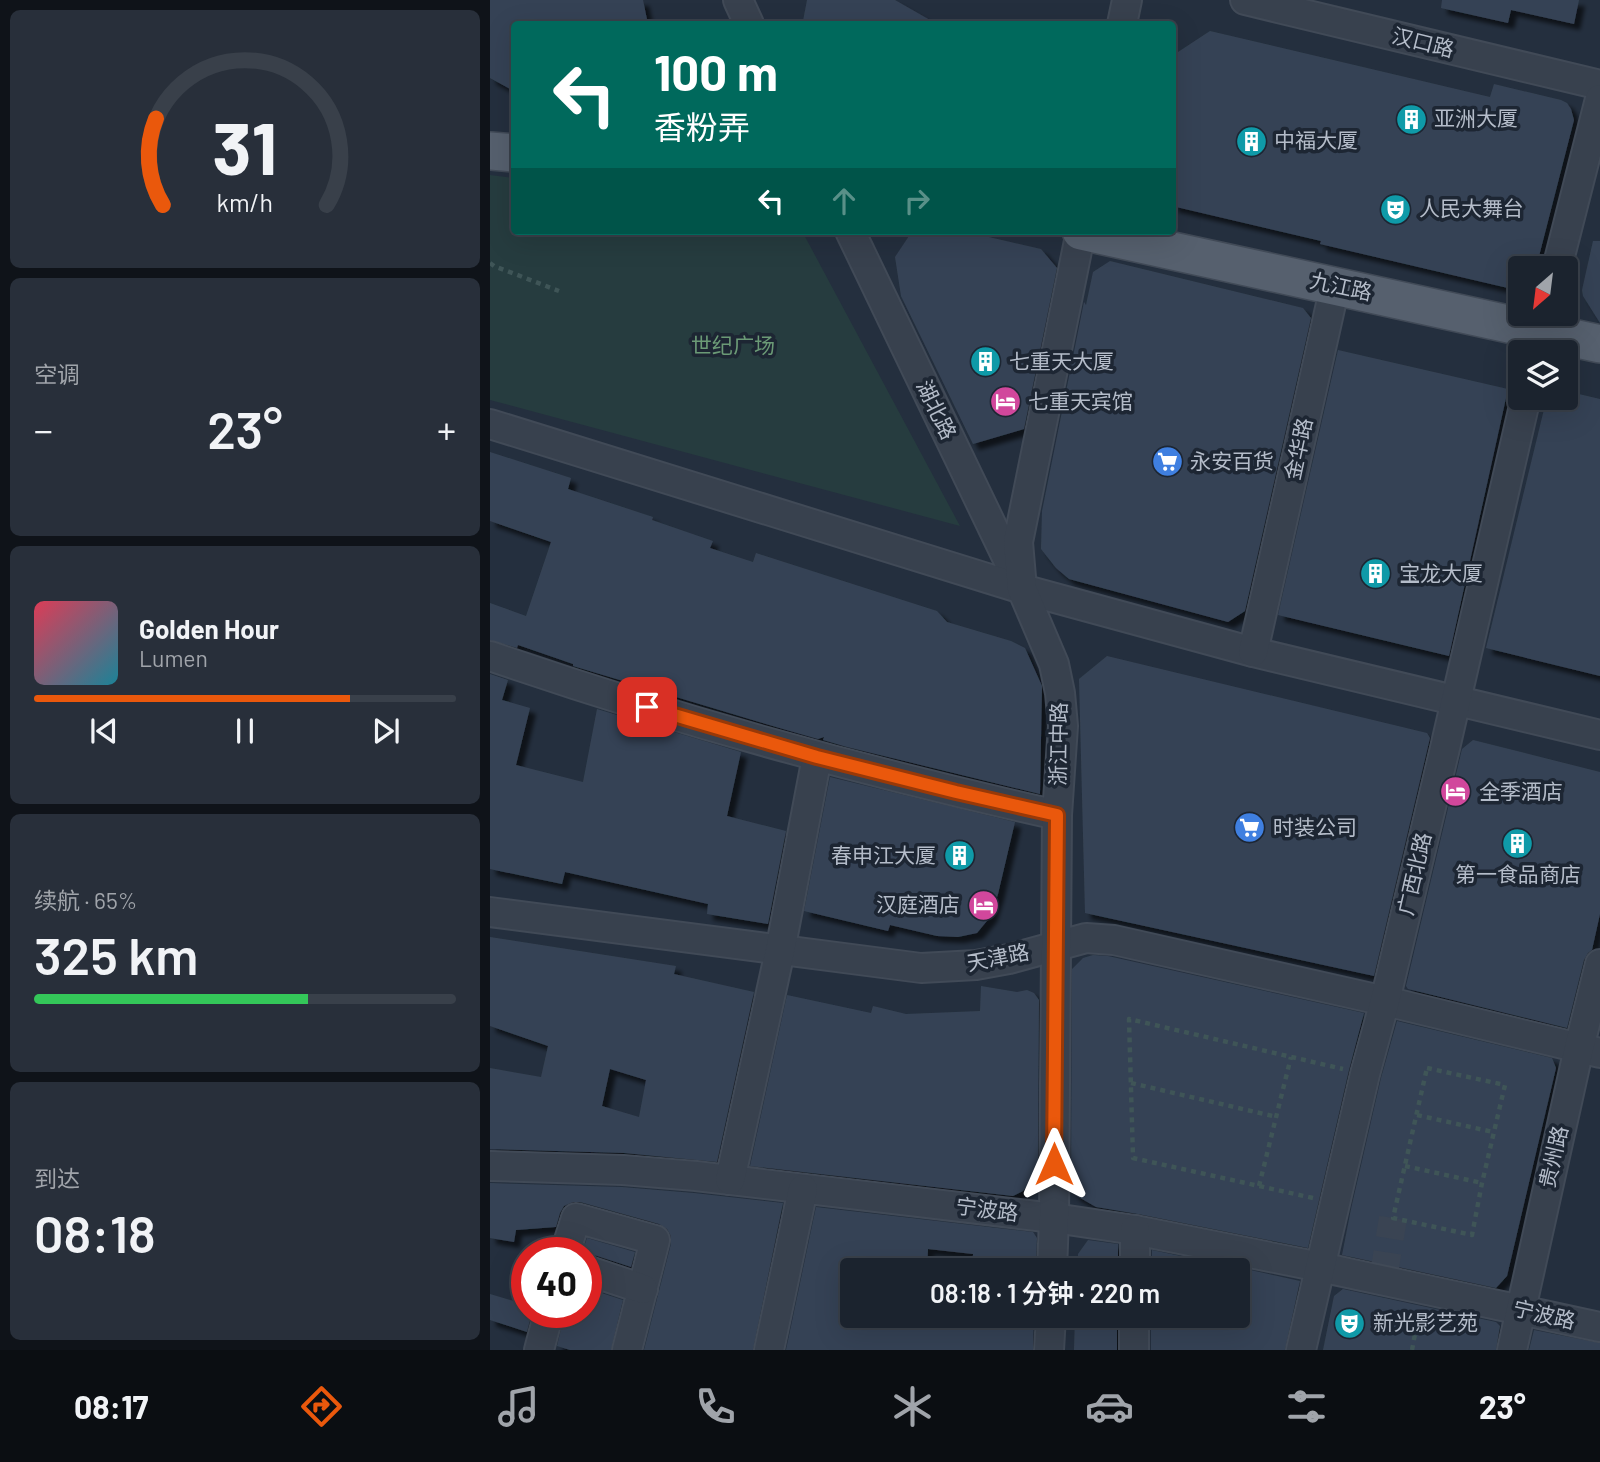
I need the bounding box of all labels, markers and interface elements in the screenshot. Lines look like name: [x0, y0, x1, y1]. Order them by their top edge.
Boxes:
street label: 汉口路: [1390, 22, 1457, 61]
text: 100 m: [654, 42, 778, 101]
icon: left: [539, 49, 630, 140]
text: 31: [213, 102, 277, 190]
building icon: 亚洲大厦: [1394, 102, 1428, 136]
place label: 亚洲大厦: [1434, 105, 1518, 130]
text: 香粉弄: [654, 107, 750, 145]
building icon: 中福大厦: [1234, 124, 1268, 158]
place label: 中福大厦: [1274, 127, 1358, 152]
icon: left: [752, 182, 790, 220]
icon: ahead: [825, 182, 863, 220]
icon: right: [898, 182, 936, 220]
text: km/h: [217, 187, 273, 217]
theatre icon: 人民大舞台: [1379, 192, 1413, 226]
place label: 人民大舞台: [1419, 195, 1524, 220]
north arrow: [1508, 256, 1578, 326]
map controls: [1508, 256, 1578, 410]
street label: 九江路: [1308, 267, 1375, 304]
park label: 世纪广场: [691, 332, 775, 357]
button: layers: [1508, 340, 1578, 410]
building icon: 七重天大厦: [969, 345, 1003, 379]
place label: 七重天大厦: [1009, 348, 1114, 373]
text: 空调: [34, 360, 80, 388]
street label: 湖北路: [912, 376, 962, 443]
hotel icon: 七重天宾馆: [988, 385, 1022, 419]
place label: 七重天宾馆: [1028, 388, 1133, 413]
text: 23°: [207, 397, 283, 459]
text: −: [34, 406, 53, 452]
text: +: [437, 406, 456, 452]
street label: 金华路: [1279, 415, 1316, 482]
supermarket icon: 永安百货: [1150, 445, 1184, 479]
place label: 永安百货: [1190, 448, 1274, 473]
building icon: 宝龙大厦: [1359, 557, 1393, 591]
place label: 宝龙大厦: [1399, 560, 1483, 585]
text: Golden Hour: [139, 613, 279, 644]
text: Lumen: [139, 644, 208, 672]
pin: [617, 677, 677, 737]
icon: arrive: [628, 688, 666, 726]
street label: 浙江中路: [1044, 702, 1071, 786]
icon: previous: [85, 712, 123, 750]
icon: pause: [226, 712, 264, 750]
icon: next: [367, 712, 405, 750]
hotel icon: 全季酒店: [1439, 775, 1473, 809]
place label: 全季酒店: [1479, 778, 1563, 803]
supermarket icon: 时装公司: [1233, 811, 1267, 845]
place label: 时装公司: [1273, 814, 1357, 839]
building icon: 第一食品商店: [1501, 826, 1535, 860]
street label: 广西北路: [1392, 830, 1435, 917]
building icon: 春申江大厦: [942, 839, 976, 873]
place label: 春申江大厦: [831, 842, 936, 867]
place label: 第一食品商店: [1455, 861, 1581, 886]
text: 续航 · 65%: [34, 886, 137, 914]
hotel icon: 汉庭酒店: [966, 888, 1000, 922]
place label: 汉庭酒店: [876, 891, 960, 916]
text: 325 km: [34, 923, 198, 985]
street label: 天津路: [964, 938, 1031, 975]
street label: 贵州路: [1533, 1123, 1572, 1190]
position arrow: [1017, 1127, 1091, 1201]
text: 到达: [34, 1164, 80, 1192]
street label: 宁波路: [954, 1192, 1020, 1225]
text: 08:18: [34, 1201, 156, 1263]
speed limit sign: 40: [511, 1237, 602, 1328]
text: 08:18 · 1 分钟 · 220 m: [930, 1277, 1160, 1308]
street label: 宁波路: [1511, 1294, 1578, 1333]
theatre icon: 新光影艺苑: [1333, 1306, 1367, 1340]
place label: 新光影艺苑: [1373, 1309, 1478, 1334]
icon: directions: [297, 1382, 346, 1431]
icon: music: [494, 1382, 543, 1431]
icon: phone: [691, 1382, 740, 1431]
icon: climate: [888, 1382, 937, 1431]
icon: car: [1085, 1382, 1134, 1431]
icon: filters: [1282, 1382, 1331, 1431]
text: 08:17: [74, 1387, 148, 1425]
text: 23°: [1479, 1387, 1526, 1425]

